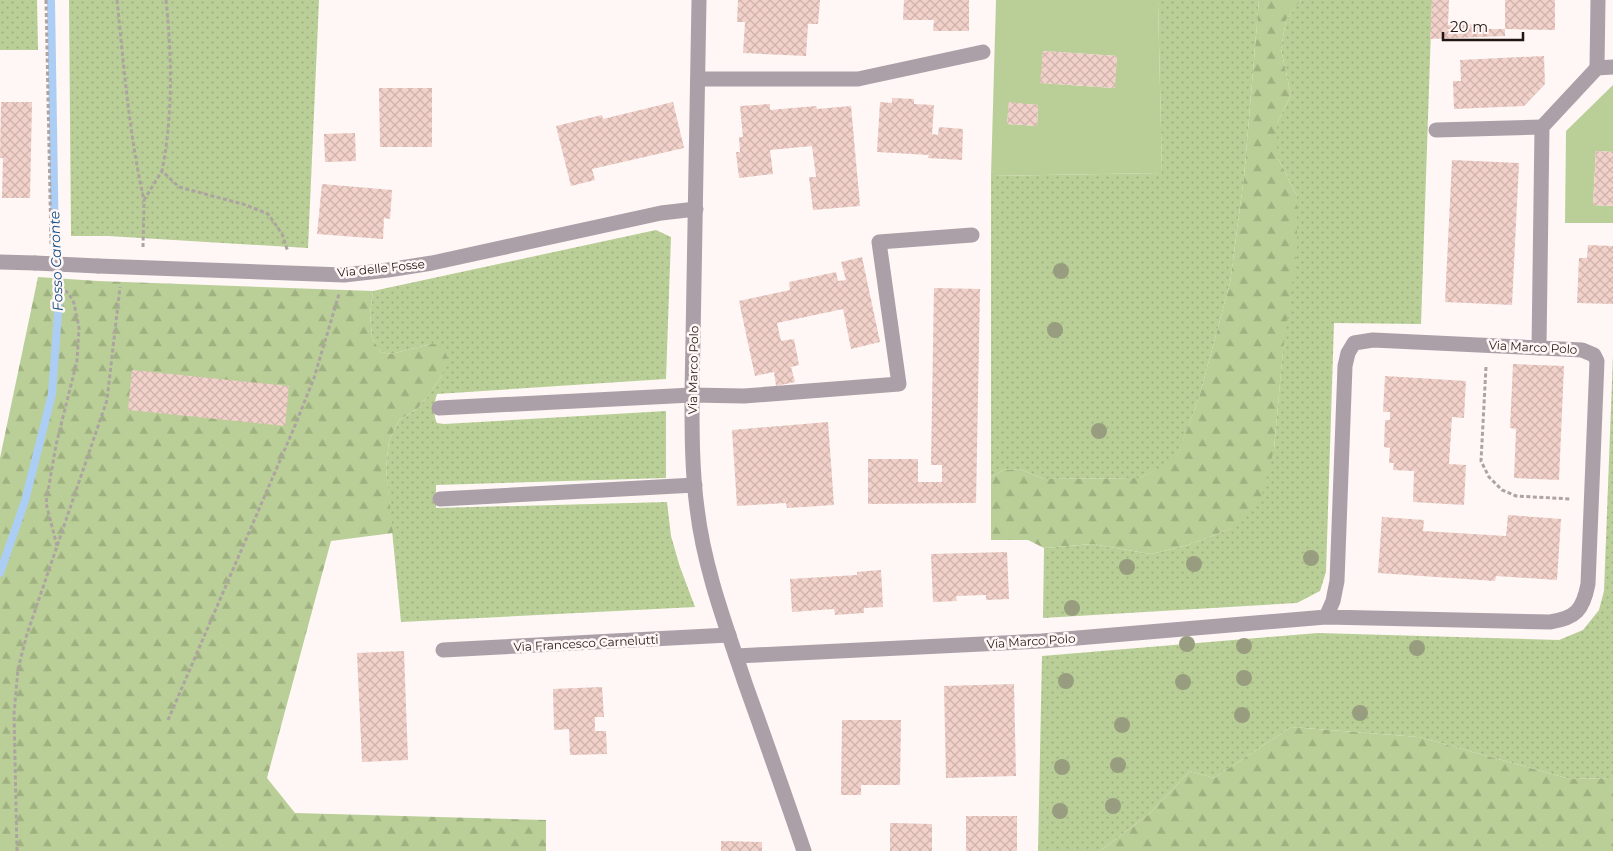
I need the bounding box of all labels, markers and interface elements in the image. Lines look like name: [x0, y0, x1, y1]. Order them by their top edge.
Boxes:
scale bar: [1443, 10, 1523, 42]
text: 20 m: [1450, 17, 1488, 36]
water label: Fosso Caronte: [45, 211, 67, 311]
street label: Via delle Fosse: [337, 256, 425, 280]
street label: Via Marco Polo: [685, 325, 701, 415]
street label: Via Marco Polo: [1488, 337, 1578, 357]
street label: Via Marco Polo: [986, 630, 1076, 652]
street label: Via Francesco Carnelutti: [513, 632, 659, 654]

